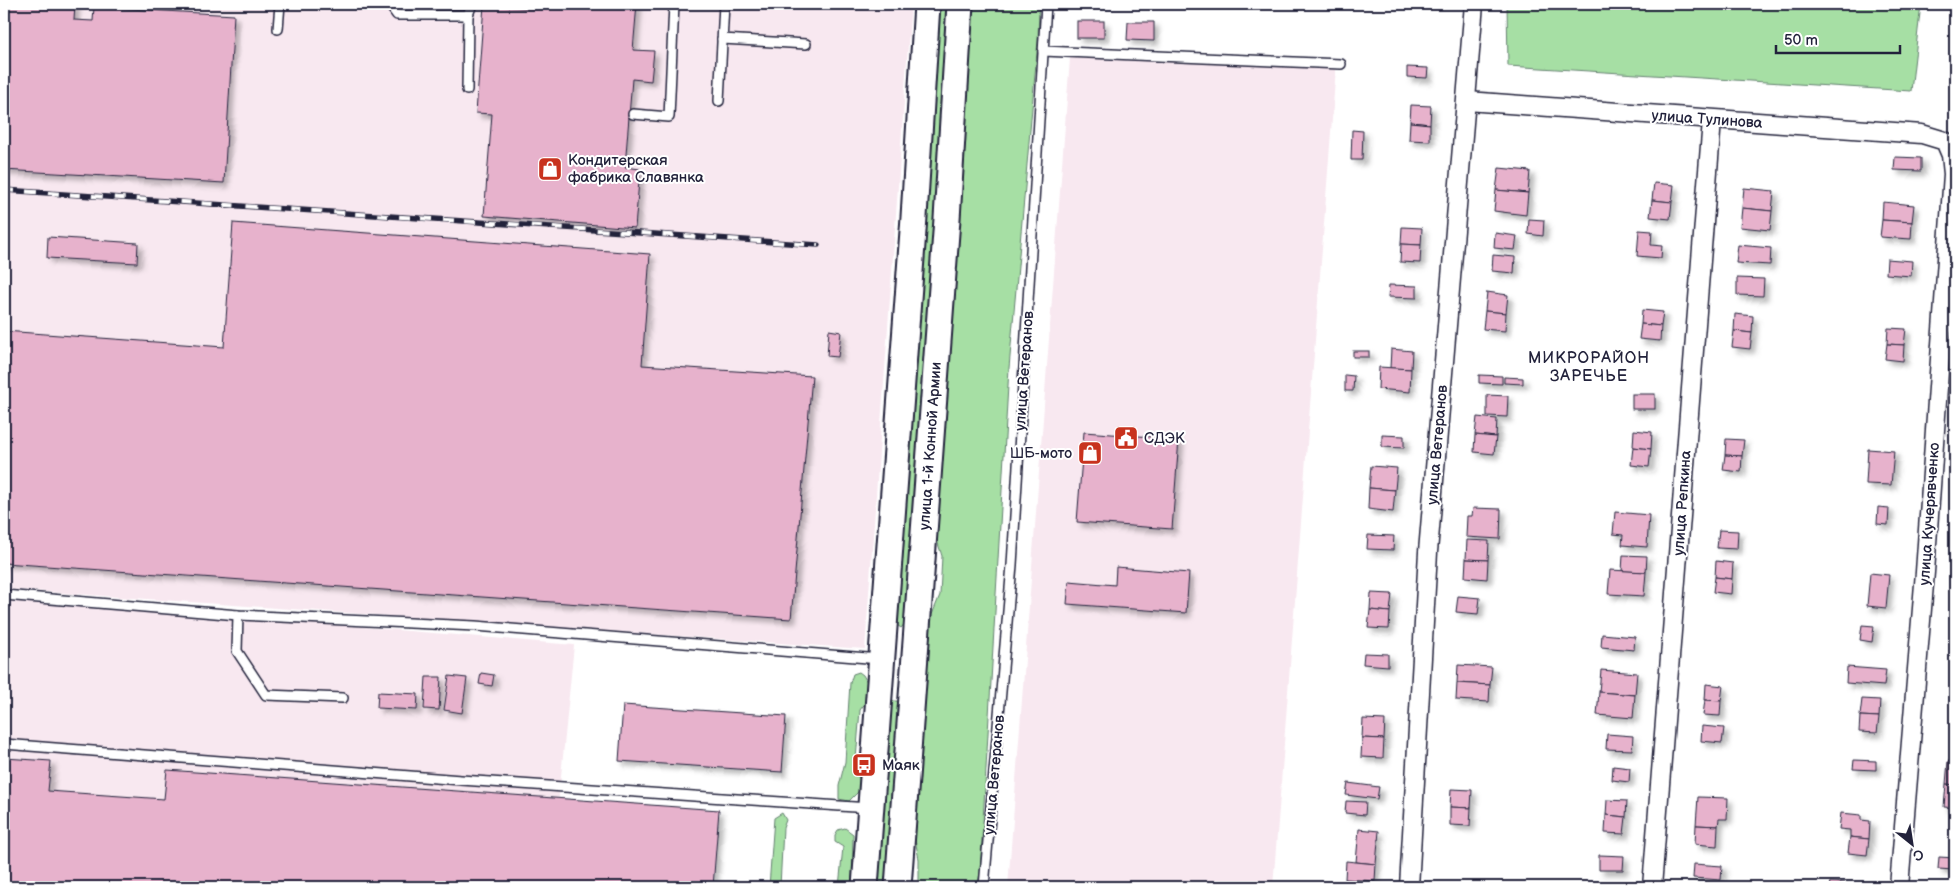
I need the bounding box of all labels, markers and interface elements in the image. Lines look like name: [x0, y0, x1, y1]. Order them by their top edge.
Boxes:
scale bar: [1776, 22, 1900, 54]
text: 50 m: [1784, 31, 1818, 50]
street label: улица Тулинова: [1651, 106, 1763, 133]
place label: Кондитерская фабрика Славянка: [568, 151, 704, 187]
shop icon: Кондитерская фабрика Славянка: [537, 156, 563, 182]
street label: улица Ветеранов: [1011, 310, 1038, 432]
district label: МИКРОРАЙОН ЗАРЕЧЬЕ: [1528, 349, 1650, 386]
street label: улица 1-й Конной Армии: [915, 361, 946, 531]
street label: улица Ветеранов: [1423, 384, 1452, 506]
public building icon: СДЭК: [1113, 425, 1139, 451]
place label: СДЭК: [1144, 429, 1185, 448]
shop icon: ШБ-мото: [1077, 440, 1103, 466]
street label: улица Кучерявченко: [1915, 442, 1944, 586]
place label: ШБ-мото: [1010, 444, 1072, 463]
street label: улица Репкина: [1669, 449, 1696, 556]
street label: улица Ветеранов: [980, 714, 1009, 836]
bus stop icon: Маяк: [851, 752, 877, 778]
place label: Маяк: [882, 756, 920, 775]
north arrow: [1886, 818, 1936, 868]
text: С: [1910, 845, 1927, 865]

